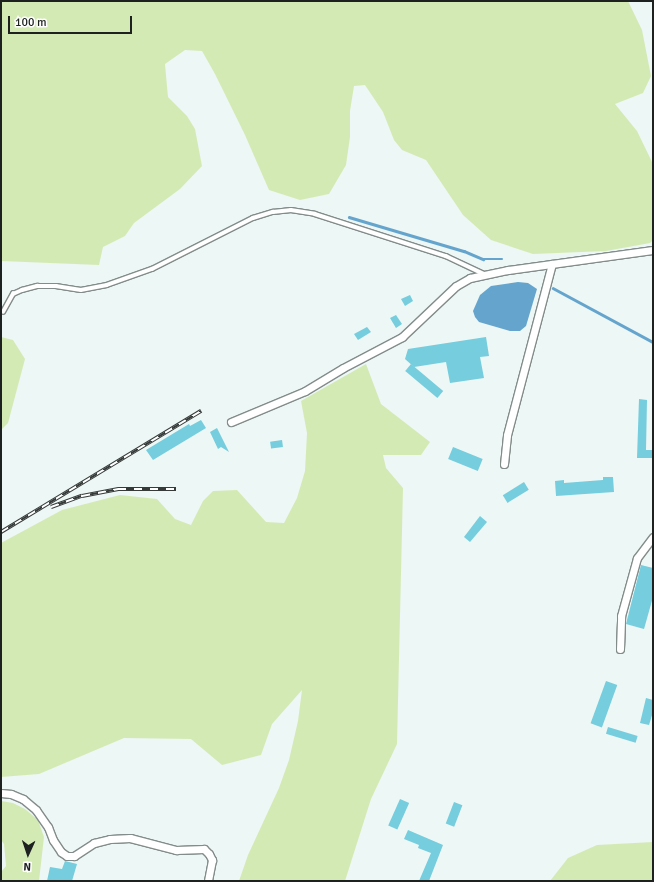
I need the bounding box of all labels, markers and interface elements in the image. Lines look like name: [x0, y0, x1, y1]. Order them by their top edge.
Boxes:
scale bar: [10, 8, 134, 34]
text: 100 m: [15, 15, 47, 30]
north arrow: [8, 834, 48, 874]
text: N: [23, 860, 32, 873]

